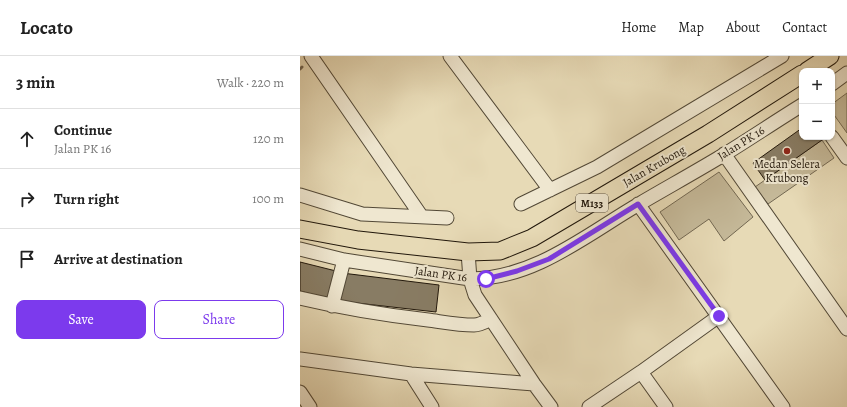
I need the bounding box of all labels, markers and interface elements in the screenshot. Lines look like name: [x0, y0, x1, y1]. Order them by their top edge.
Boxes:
text: Locato: [20, 15, 73, 41]
text: Home: [621, 18, 656, 37]
text: Map: [678, 18, 704, 37]
text: About: [726, 18, 760, 37]
text: Contact: [782, 18, 827, 37]
map controls: [799, 68, 835, 140]
button: +: [799, 68, 835, 104]
text: 3 min: [16, 71, 55, 94]
text: Walk · 220 m: [217, 74, 284, 91]
button: −: [799, 104, 835, 140]
text: Continue: [54, 120, 112, 140]
street label: Jalan PK 16: [714, 122, 768, 164]
icon: ahead: [16, 128, 38, 150]
text: 120 m: [253, 130, 284, 147]
text: Jalan PK 16: [54, 140, 111, 157]
street label: Jalan Krubong: [620, 142, 688, 190]
marker: Medan Selera Krubong: [782, 146, 792, 156]
place label: Medan Selera Krubong: [754, 156, 820, 186]
icon: right: [16, 188, 38, 210]
text: Turn right: [54, 189, 119, 209]
text: 100 m: [252, 190, 284, 207]
road number: M133: [576, 194, 608, 212]
icon: arrive: [16, 248, 38, 270]
text: Arrive at destination: [54, 249, 183, 269]
street label: Jalan PK 16: [414, 262, 469, 286]
route start: [477, 270, 495, 288]
button: Save: [16, 300, 146, 339]
button: Share: [154, 300, 284, 339]
route end: [710, 307, 728, 325]

